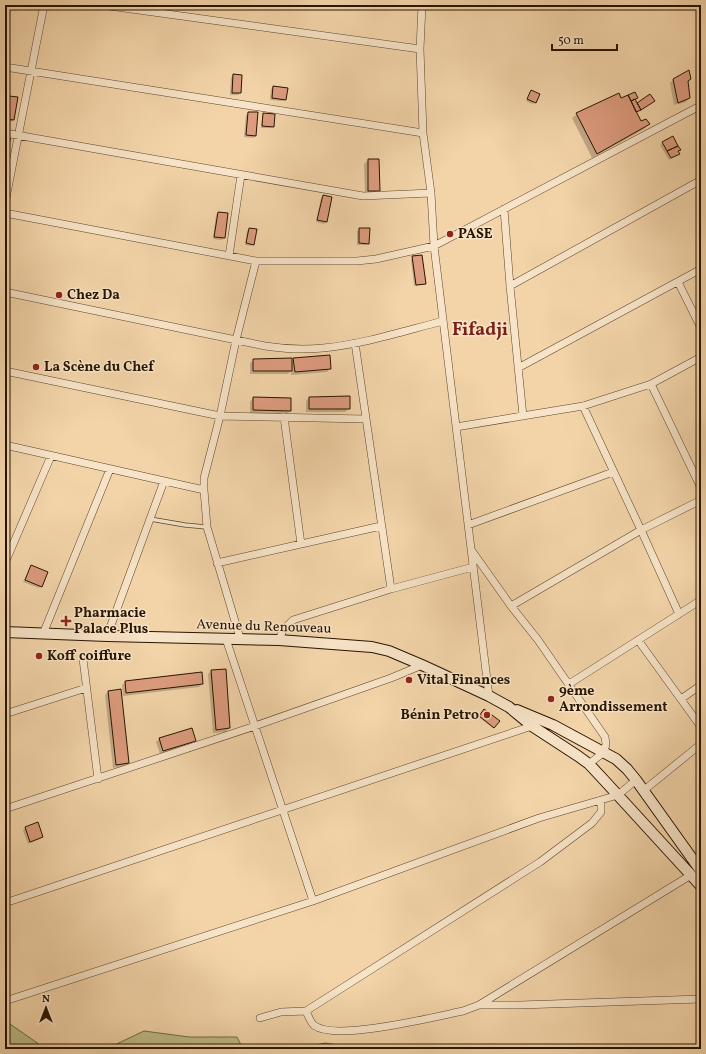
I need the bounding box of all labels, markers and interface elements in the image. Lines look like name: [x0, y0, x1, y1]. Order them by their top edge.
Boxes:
scale bar: [552, 26, 617, 52]
text: 50 m: [558, 33, 584, 49]
place label: PASE: [458, 225, 493, 244]
marker: PASE: [445, 229, 455, 239]
place label: Chez Da: [67, 286, 120, 305]
marker: Chez Da: [54, 290, 64, 300]
district label: Fifadji: [452, 318, 508, 343]
place label: La Scène du Chef: [44, 358, 155, 377]
marker: La Scène du Chef: [31, 362, 41, 372]
place label: Pharmacie Palace Plus: [74, 604, 148, 639]
street label: Avenue du Renouveau: [196, 615, 332, 639]
marker: Pharmacie Palace Plus: [61, 616, 71, 626]
place label: Koff coiffure: [47, 647, 131, 666]
marker: Koff coiffure: [34, 651, 44, 661]
place label: Vital Finances: [417, 671, 510, 690]
marker: Vital Finances: [404, 675, 414, 685]
place label: 9ème Arrondissement: [559, 682, 668, 717]
marker: 9ème Arrondissement: [546, 694, 556, 704]
place label: Bénin Petro: [401, 706, 479, 725]
marker: Bénin Petro: [482, 710, 492, 720]
north arrow: [26, 988, 66, 1028]
text: N: [42, 992, 50, 1007]

